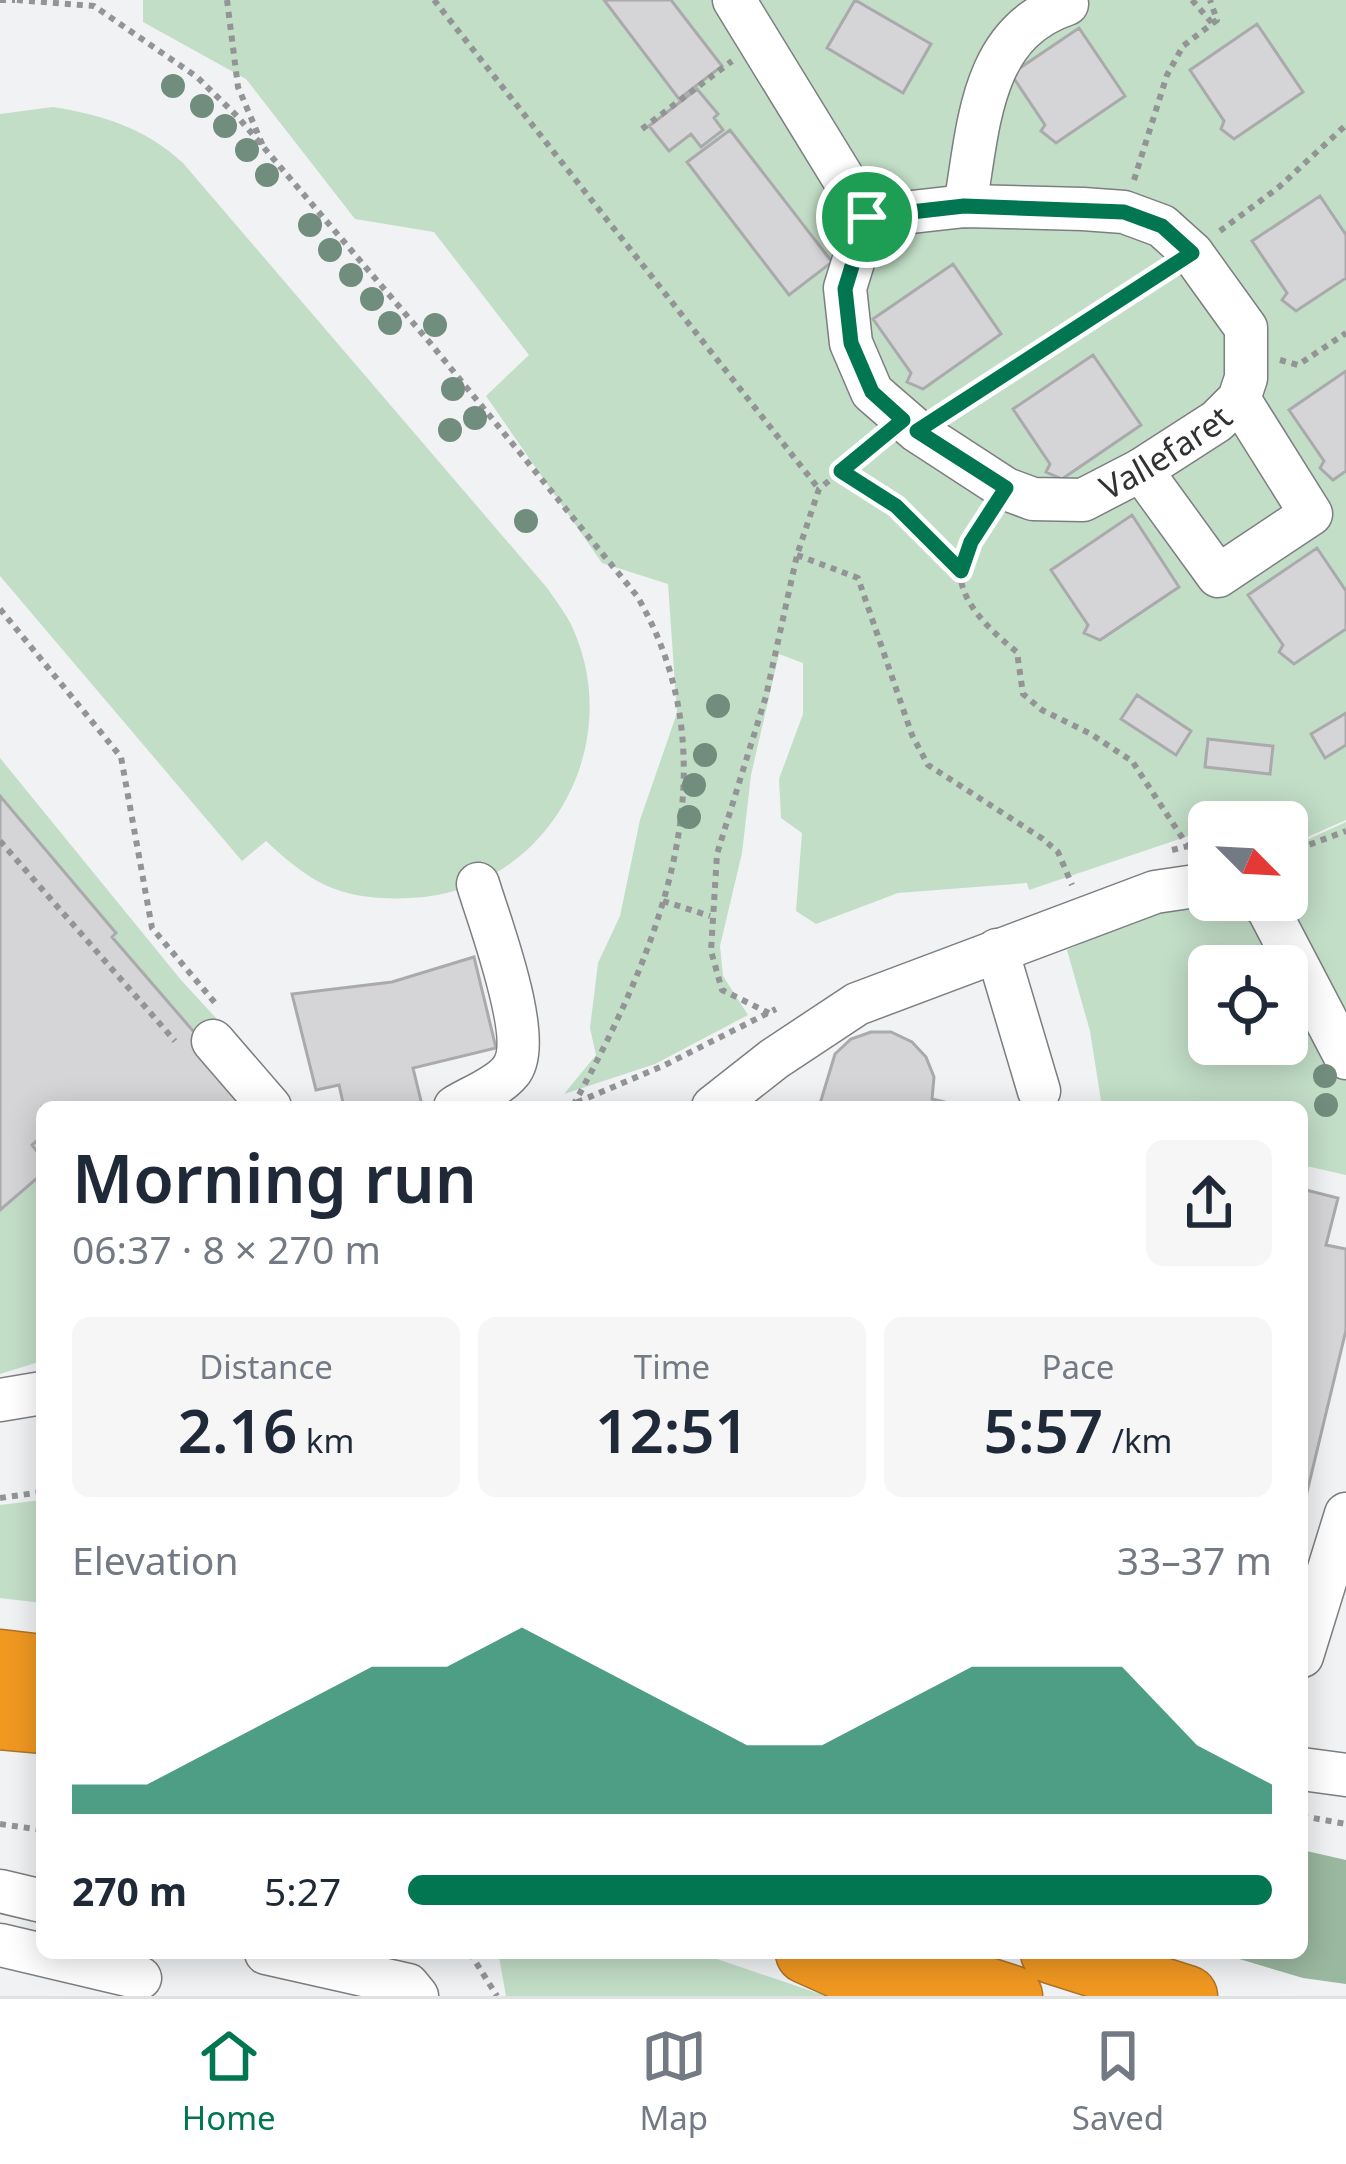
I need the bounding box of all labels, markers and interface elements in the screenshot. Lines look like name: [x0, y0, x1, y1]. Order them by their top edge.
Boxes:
pin: [816, 166, 918, 268]
icon: arrive: [834, 184, 900, 250]
street label: Vallefaret: [1092, 396, 1241, 510]
north arrow: [1188, 801, 1308, 921]
map controls: [1188, 801, 1308, 1065]
button: locate: [1188, 945, 1308, 1065]
text: Morning run: [72, 1132, 477, 1222]
button: share: [1146, 1140, 1272, 1266]
text: 06:37 · 8 × 270 m: [72, 1222, 381, 1275]
text: Distance: [199, 1344, 333, 1389]
text: Time: [634, 1344, 710, 1389]
text: Pace: [1042, 1344, 1114, 1389]
text: 2.16: [178, 1389, 297, 1471]
text: 12:51: [595, 1389, 749, 1471]
text: 5:57: [984, 1389, 1103, 1471]
text: km: [297, 1418, 354, 1463]
text: /km: [1103, 1418, 1172, 1463]
text: Elevation: [72, 1533, 239, 1586]
text: 33–37 m: [1117, 1533, 1272, 1586]
text: 270 m: [72, 1864, 187, 1917]
text: 5:27: [264, 1864, 341, 1917]
tab: Home: [182, 2023, 276, 2140]
tab: Map: [639, 2023, 708, 2140]
tab: Saved: [1072, 2023, 1164, 2140]

